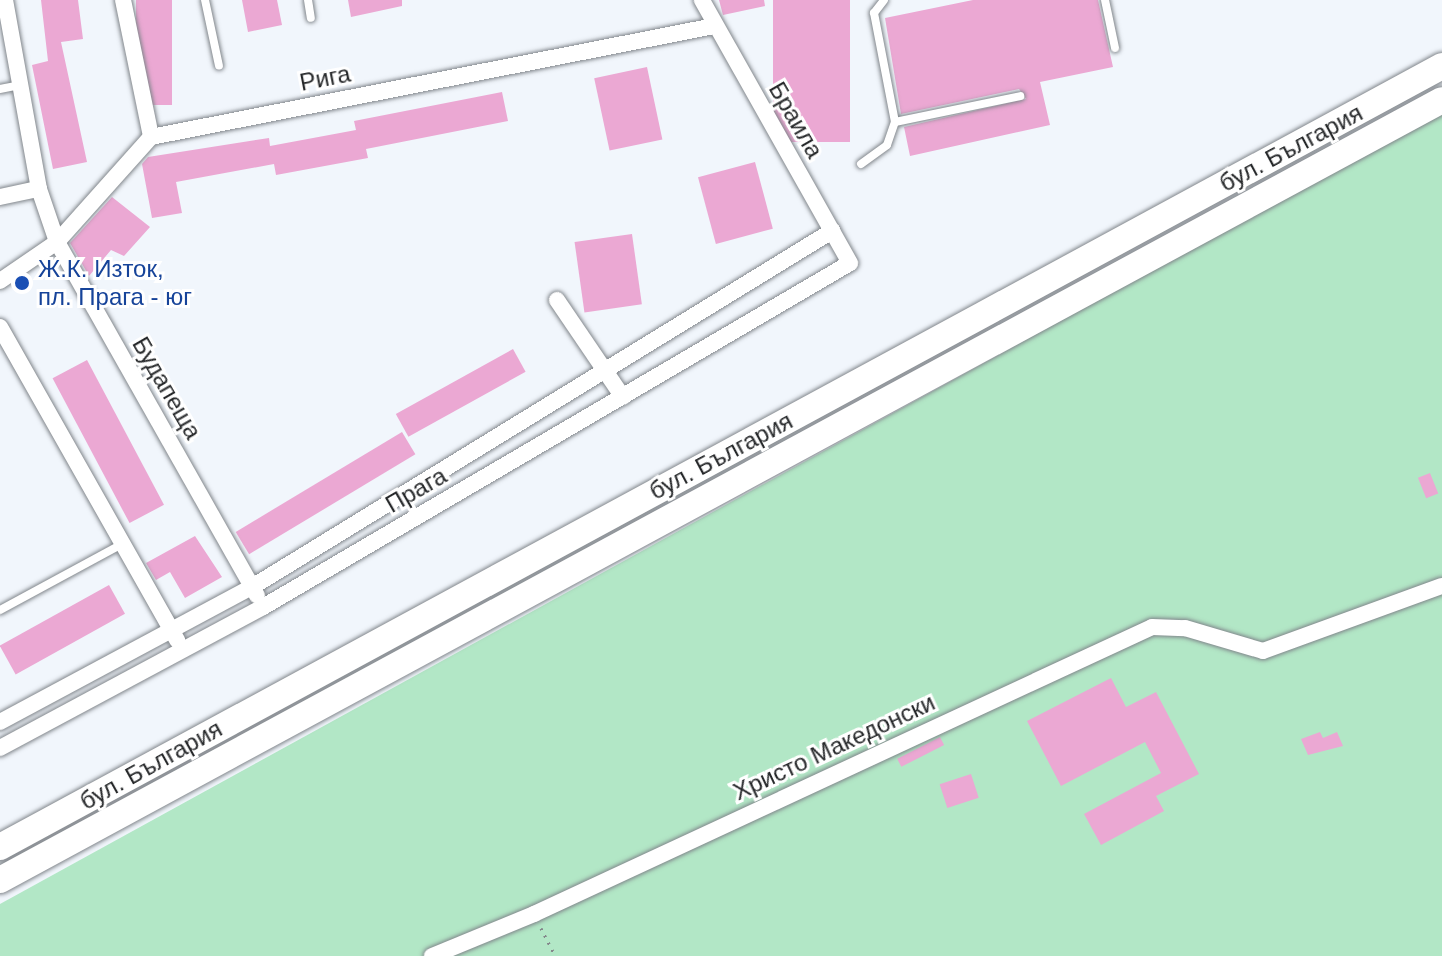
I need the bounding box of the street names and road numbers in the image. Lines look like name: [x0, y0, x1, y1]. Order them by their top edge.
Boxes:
street label: Рига: [297, 59, 353, 97]
street label: Браила: [763, 77, 829, 163]
street label: бул. България: [1214, 98, 1368, 198]
street label: Будапеща: [126, 332, 208, 444]
street label: бул. България: [644, 406, 798, 506]
street label: Прага: [380, 461, 452, 519]
street label: Христо Македонски: [729, 688, 939, 806]
street label: бул. България: [75, 714, 227, 816]

